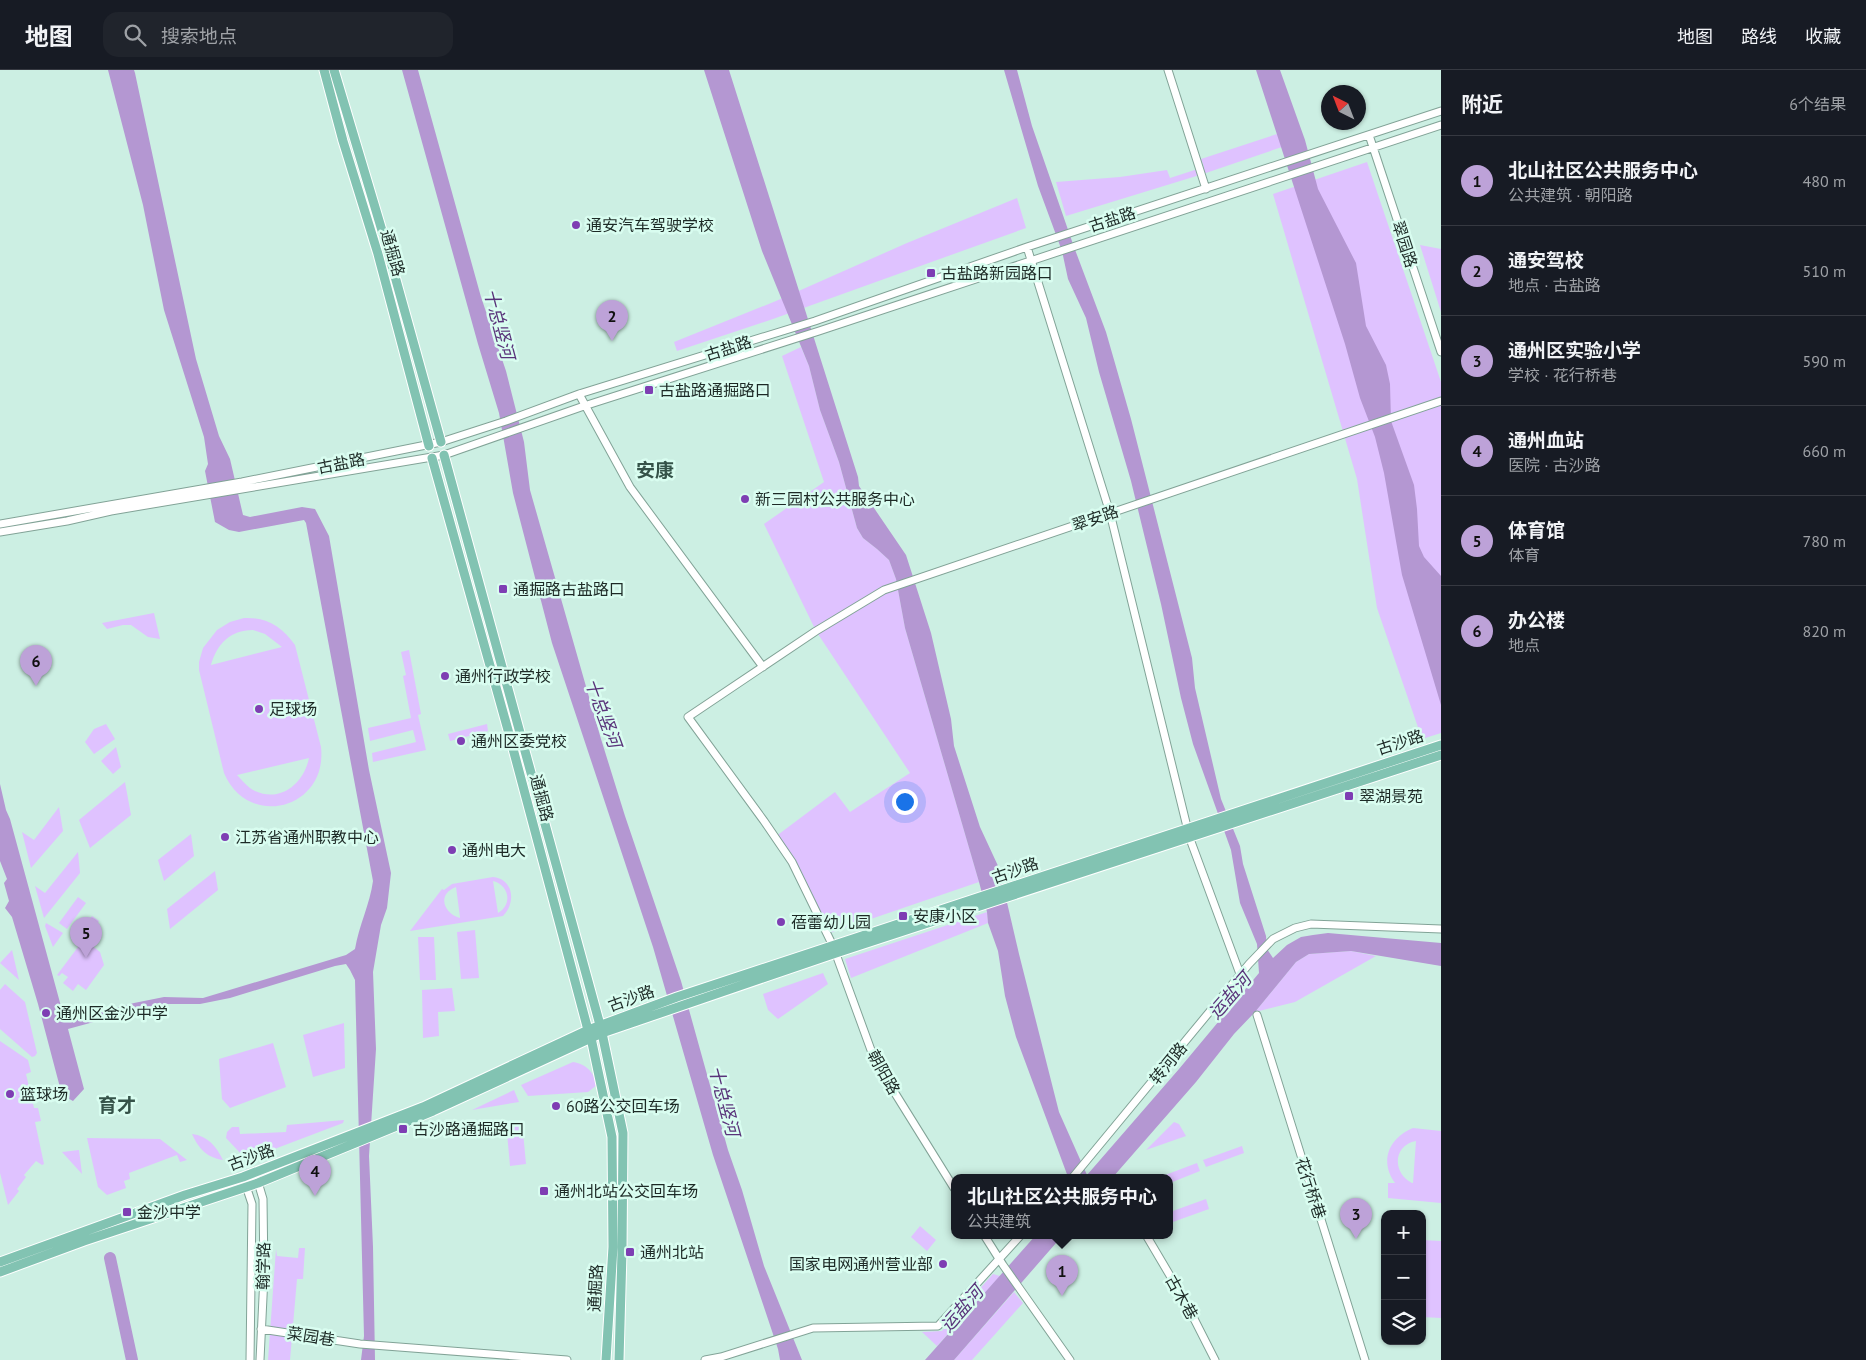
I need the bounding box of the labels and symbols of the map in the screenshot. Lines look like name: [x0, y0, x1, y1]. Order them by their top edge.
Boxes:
north arrow: [1321, 85, 1366, 130]
street label: 古盐路: [1086, 202, 1138, 236]
place label: 通安汽车驾驶学校: [586, 215, 714, 235]
street label: 翠园路: [1388, 218, 1422, 270]
marker: 通安汽车驾驶学校: [570, 219, 582, 231]
street label: 通掘路: [377, 227, 409, 279]
place label: 古盐路新园路口: [941, 263, 1053, 283]
marker: 古盐路新园路口: [925, 267, 937, 279]
water label: 十总竖河: [479, 286, 521, 365]
pin: 2: [596, 300, 628, 341]
street label: 古盐路: [702, 331, 754, 365]
place label: 古盐路通掘路口: [659, 380, 771, 400]
marker: 古盐路通掘路口: [643, 384, 655, 396]
street label: 古盐路: [316, 449, 366, 477]
district label: 安康: [636, 458, 674, 482]
place label: 新三园村公共服务中心: [755, 489, 915, 509]
marker: 新三园村公共服务中心: [739, 493, 751, 505]
street label: 翠安路: [1069, 501, 1121, 535]
place label: 通掘路古盐路口: [513, 579, 625, 599]
marker: 通掘路古盐路口: [497, 583, 509, 595]
pin: 6: [20, 645, 52, 686]
place label: 通州行政学校: [455, 666, 551, 686]
marker: 通州行政学校: [439, 670, 451, 682]
water label: 十总竖河: [580, 675, 628, 753]
place label: 足球场: [269, 699, 317, 719]
marker: 足球场: [253, 703, 265, 715]
street label: 古沙路: [1374, 725, 1426, 759]
place label: 通州区委党校: [471, 731, 567, 751]
marker: 通州区委党校: [455, 735, 467, 747]
street label: 通掘路: [526, 772, 558, 824]
place label: 翠湖景苑: [1359, 786, 1423, 806]
your location: [892, 789, 918, 815]
marker: 翠湖景苑: [1343, 790, 1355, 802]
place label: 江苏省通州职教中心: [235, 827, 379, 847]
marker: 江苏省通州职教中心: [219, 831, 231, 843]
place label: 通州电大: [462, 840, 526, 860]
marker: 通州电大: [446, 844, 458, 856]
street label: 古沙路: [989, 853, 1041, 887]
place label: 安康小区: [913, 906, 977, 926]
marker: 安康小区: [897, 910, 909, 922]
place label: 蓓蕾幼儿园: [791, 912, 871, 932]
marker: 蓓蕾幼儿园: [775, 916, 787, 928]
pin: 5: [70, 917, 102, 958]
water label: 运盐河: [1203, 965, 1258, 1024]
street label: 古沙路: [605, 980, 657, 1016]
place label: 通州区金沙中学: [56, 1003, 168, 1023]
marker: 通州区金沙中学: [40, 1007, 52, 1019]
street label: 转河路: [1145, 1038, 1191, 1088]
street label: 朝阳路: [864, 1046, 904, 1098]
water label: 十总竖河: [704, 1063, 746, 1142]
place label: 篮球场: [20, 1084, 68, 1104]
marker: 篮球场: [4, 1088, 16, 1100]
district label: 育才: [98, 1093, 136, 1117]
place label: 60路公交回车场: [566, 1096, 679, 1116]
marker: 60路公交回车场: [550, 1100, 562, 1112]
place label: 古沙路通掘路口: [413, 1119, 525, 1139]
marker: 古沙路通掘路口: [397, 1123, 409, 1135]
street label: 古沙路: [225, 1139, 277, 1175]
street label: 花行桥巷: [1292, 1154, 1330, 1222]
pin: 4: [299, 1155, 331, 1196]
place label: 通州北站公交回车场: [554, 1181, 698, 1201]
marker: 通州北站公交回车场: [538, 1185, 550, 1197]
pin: 3: [1340, 1198, 1372, 1239]
place label: 金沙中学: [137, 1202, 201, 1222]
marker: 金沙中学: [121, 1206, 133, 1218]
street label: 翰学路: [253, 1242, 273, 1290]
place label: 通州北站: [640, 1242, 704, 1262]
marker: 通州北站: [624, 1246, 636, 1258]
place label: 国家电网通州营业部: [789, 1254, 933, 1274]
pin: 1: [1046, 1255, 1078, 1296]
marker: 国家电网通州营业部: [937, 1258, 949, 1270]
street label: 通掘路: [584, 1264, 606, 1312]
street label: 古木巷: [1162, 1271, 1202, 1323]
water label: 运盐河: [935, 1278, 990, 1337]
street label: 菜园巷: [286, 1322, 336, 1350]

